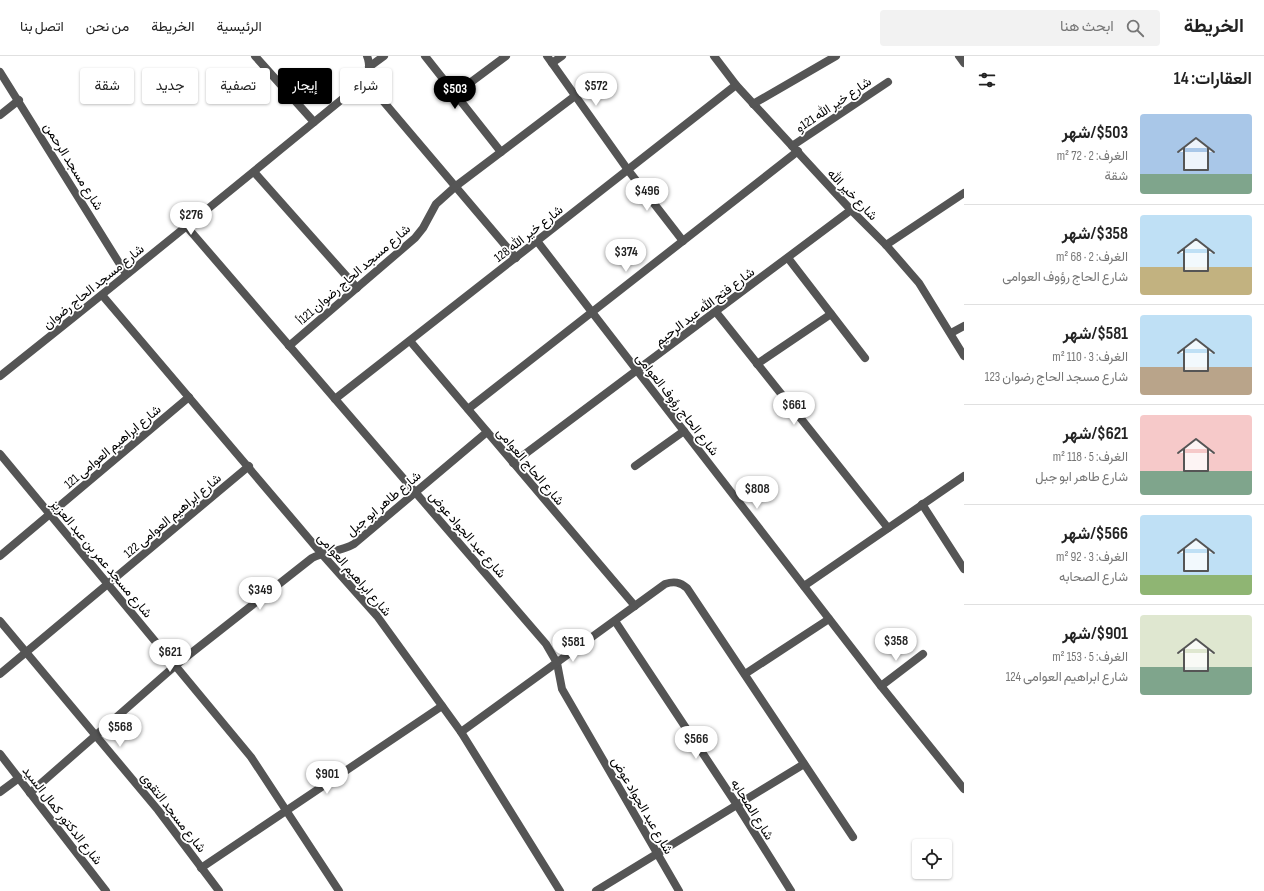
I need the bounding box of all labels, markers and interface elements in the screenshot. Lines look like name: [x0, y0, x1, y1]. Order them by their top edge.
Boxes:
search box: [880, 10, 1160, 46]
text: الخريطة: [1184, 15, 1244, 38]
text: ابحث هنا: [1060, 17, 1114, 36]
icon: search: [1124, 17, 1146, 39]
text: اتصل بنا: [20, 18, 64, 35]
text: من نحن: [86, 18, 129, 35]
text: الخريطة: [151, 18, 194, 35]
text: الرئيسية: [216, 18, 262, 35]
chip: شقة: [80, 68, 134, 104]
chip: جديد: [142, 68, 198, 104]
chip: تصفية: [206, 68, 270, 104]
chip: إيجار: [278, 68, 332, 104]
chip: شراء: [340, 68, 392, 104]
icon: filters: [976, 69, 998, 91]
text: العقارات: 14: [1174, 69, 1252, 89]
pin: $572: [572, 73, 620, 107]
street label: شارع خير الله 121و: [793, 74, 875, 137]
pin: $503: [431, 76, 479, 110]
text: $572: [584, 78, 608, 94]
text: $503: [443, 81, 467, 97]
street label: شارع مسجد الرحمن: [39, 120, 107, 214]
text: $503/شهر: [1062, 123, 1128, 143]
icon: home: [1172, 130, 1220, 178]
text: الغرف: 2 · 72 m²: [1057, 148, 1128, 164]
street label: شارع خير الله: [823, 166, 881, 225]
text: شقة: [1105, 168, 1128, 184]
pin: $496: [623, 178, 671, 212]
text: $496: [634, 183, 660, 199]
pin: $276: [167, 202, 215, 236]
street label: شارع خير الله 128: [491, 202, 567, 267]
text: $276: [179, 207, 203, 223]
street label: شارع مسجد الحاج رضوان 121أ: [294, 221, 414, 329]
text: $358/شهر: [1062, 224, 1128, 244]
icon: home: [1172, 231, 1220, 279]
pin: $374: [602, 239, 650, 273]
street label: شارع مسجد الحاج رضوان: [40, 241, 148, 333]
text: $374: [614, 244, 638, 260]
text: الغرف: 2 · 68 m²: [1056, 249, 1128, 265]
street label: شارع فتح الله عبد الرحيم: [651, 264, 758, 350]
text: شارع الحاج رؤوف العوامى: [1002, 269, 1128, 285]
text: $581/شهر: [1063, 324, 1128, 344]
icon: home: [1172, 331, 1220, 379]
text: الغرف: 3 · 110 m²: [1052, 349, 1128, 365]
street label: شارع الحاج رؤوف العوامى: [631, 350, 722, 460]
text: شارع مسجد الحاج رضوان 123: [985, 369, 1128, 385]
pin: $661: [770, 392, 818, 426]
text: $661: [782, 397, 806, 413]
street label: شارع ابراهيم العوامى 121: [61, 402, 165, 493]
street label: شارع الحاج العوامى: [492, 424, 567, 509]
text: $621/شهر: [1063, 424, 1128, 444]
icon: home: [1172, 431, 1220, 479]
text: الغرف: 5 · 118 m²: [1053, 449, 1128, 465]
street label: شارع طاهر ابو جبل: [343, 468, 425, 540]
text: شارع طاهر ابو جبل: [1035, 469, 1128, 485]
street label: شارع ابراهيم العوامى 122: [121, 470, 225, 562]
pin: $808: [733, 476, 781, 510]
text: $808: [744, 481, 770, 497]
street label: شارع عبد الجواد عوض: [424, 488, 509, 582]
street label: شارع مسجد عمر بن عبد العزيز: [46, 495, 155, 622]
text: $566/شهر: [1061, 524, 1128, 544]
street label: شارع ابراهيم العوامى: [313, 530, 395, 620]
icon: home: [1172, 531, 1220, 579]
text: الغرف: 3 · 92 m²: [1056, 549, 1128, 565]
text: شارع الصحابه: [1059, 569, 1128, 585]
pin: $349: [236, 577, 284, 611]
text: $349: [248, 582, 272, 598]
text: $901/شهر: [1062, 624, 1128, 644]
pin: $358: [872, 628, 920, 662]
pin: $581: [549, 629, 597, 663]
icon: home: [1172, 631, 1220, 679]
text: $358: [884, 633, 908, 649]
text: $581: [561, 634, 585, 650]
pin: $621: [146, 639, 194, 673]
text: $621: [158, 644, 182, 660]
text: الغرف: 5 · 153 m²: [1052, 649, 1128, 665]
text: شارع ابراهيم العوامى 124: [1006, 669, 1128, 685]
pin: $568: [96, 714, 144, 748]
text: $568: [108, 719, 132, 735]
pin: $566: [672, 726, 720, 760]
text: $566: [684, 731, 708, 747]
street label: شارع عبد الجواد عوض: [607, 754, 677, 858]
pin: $901: [303, 761, 351, 795]
street label: شارع الدكتور كمال السيد: [18, 763, 106, 869]
text: $901: [315, 766, 339, 782]
street label: شارع مسجد التقوى: [136, 769, 209, 856]
street label: شارع الصحابه: [726, 776, 777, 844]
map controls: [912, 839, 952, 879]
button: locate: [912, 839, 952, 879]

